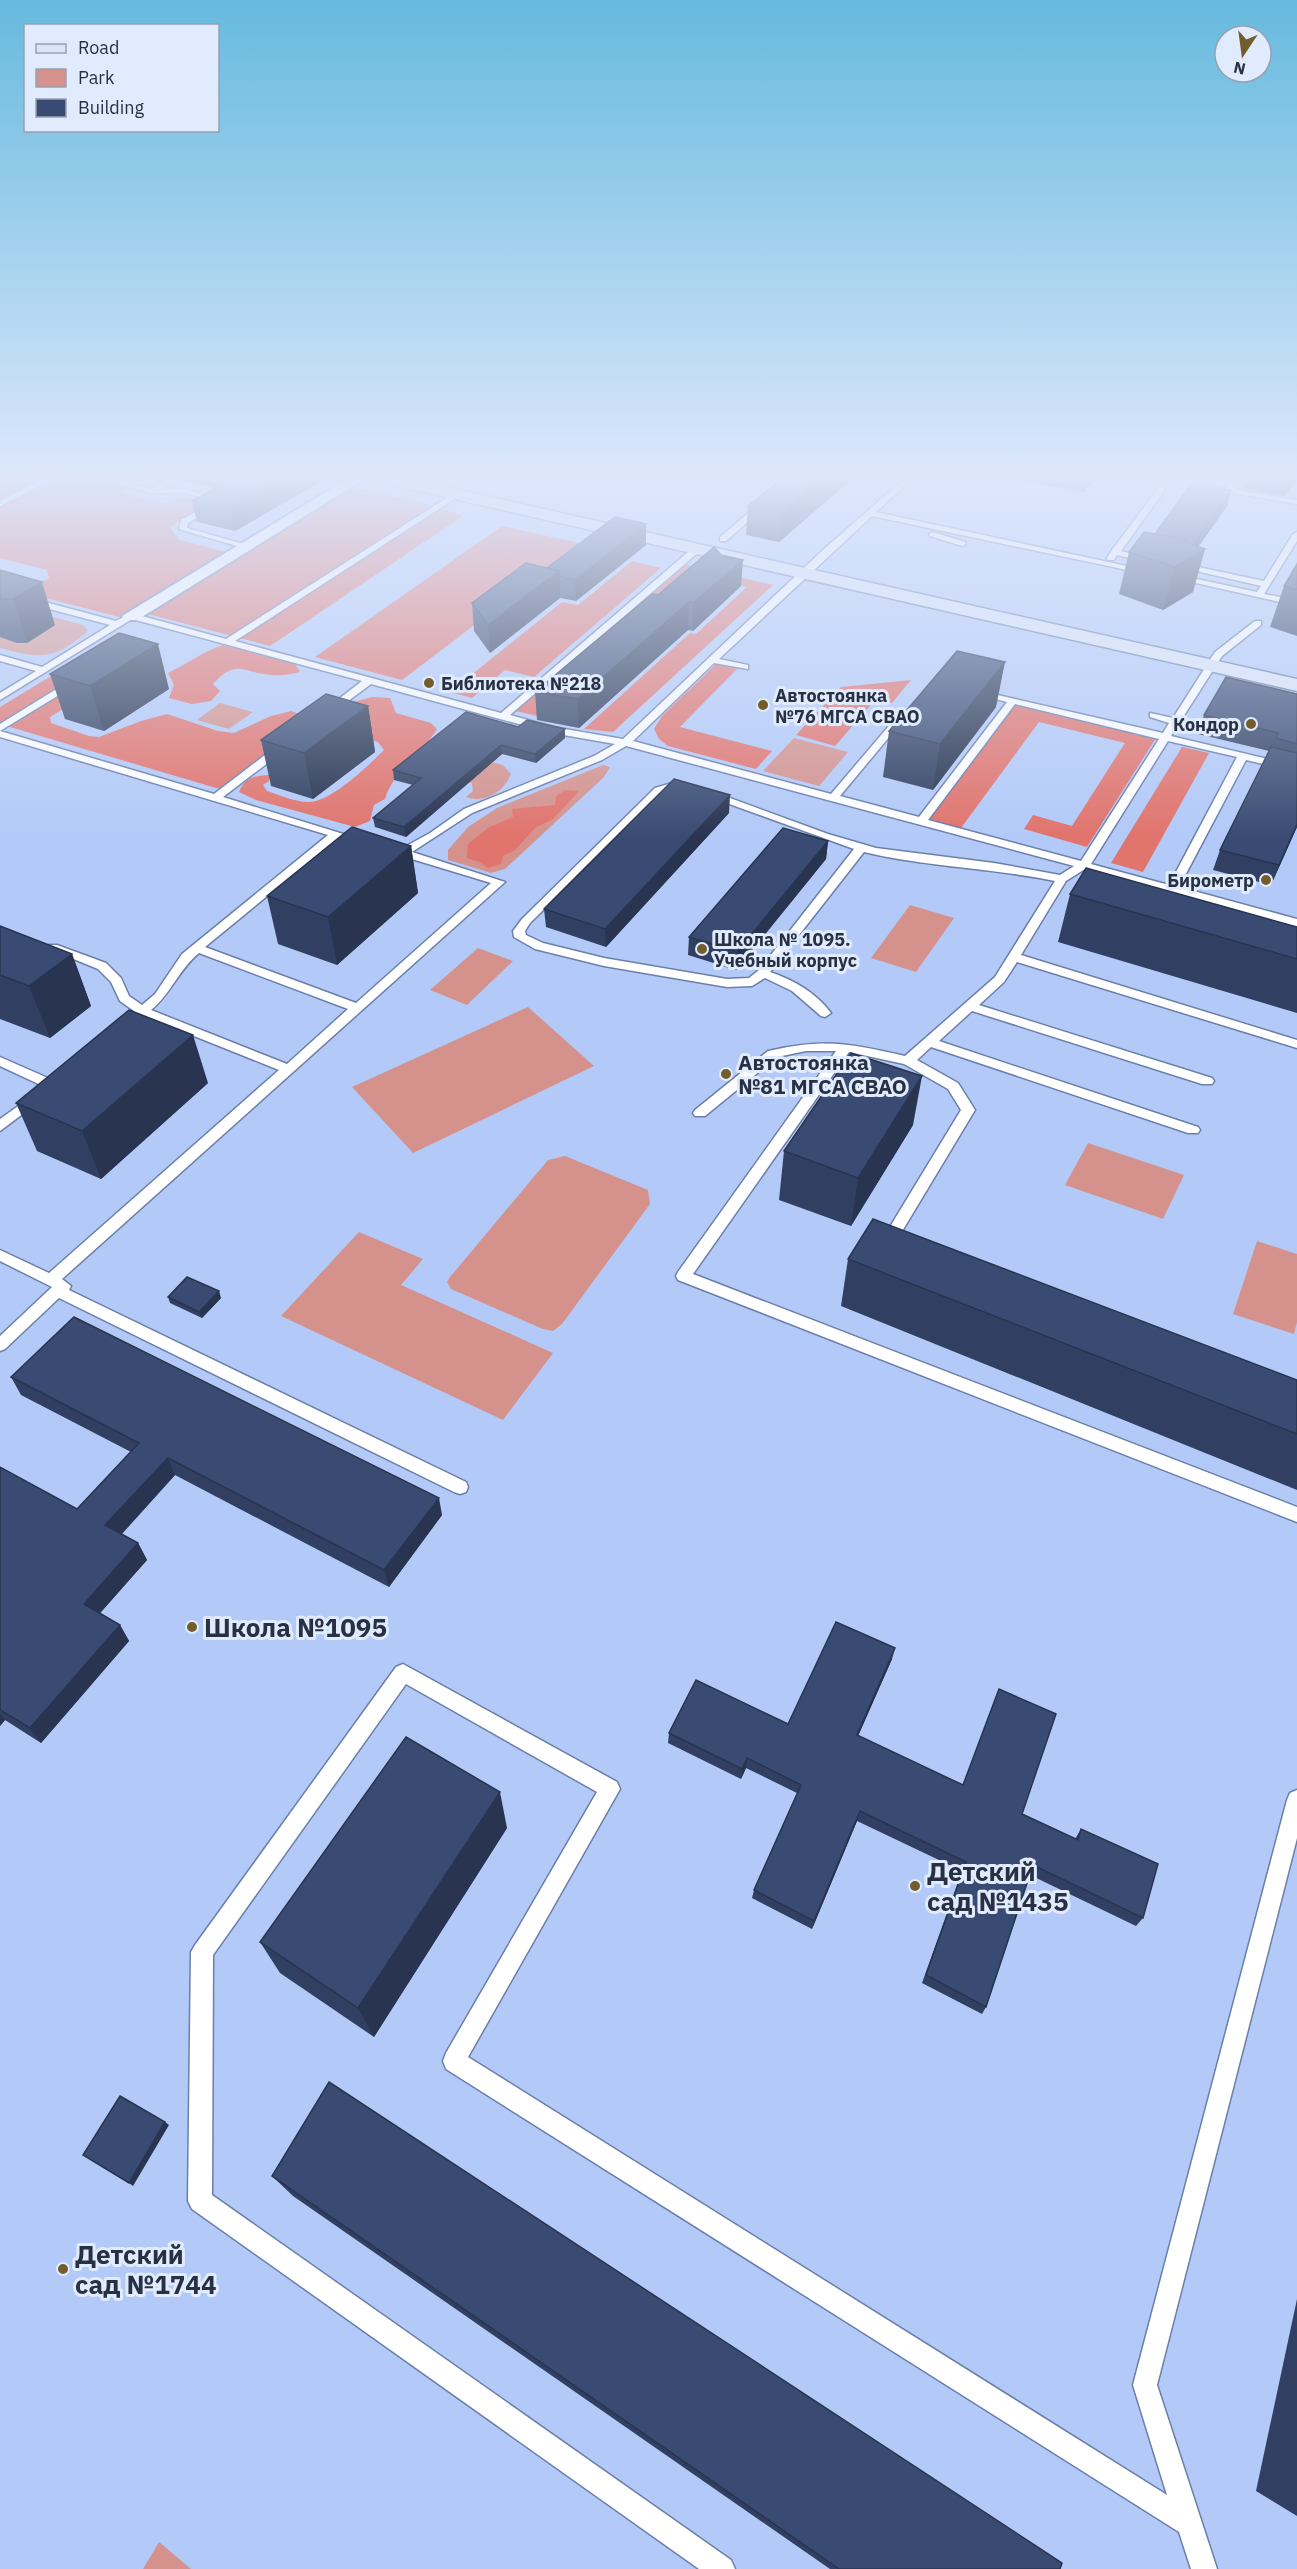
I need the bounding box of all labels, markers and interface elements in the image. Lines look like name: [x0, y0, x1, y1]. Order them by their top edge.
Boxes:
legend: [24, 24, 219, 132]
north arrow: [1213, 24, 1273, 84]
text: Road: [78, 36, 119, 59]
text: N: [1232, 58, 1248, 80]
text: Park: [78, 66, 115, 89]
text: Building: [78, 96, 145, 119]
place label: Библиотека №218: [441, 672, 601, 695]
marker: Библиотека №218: [422, 676, 436, 690]
place label: Автостоянка №76 МГСА СВАО: [775, 684, 920, 728]
marker: Автостоянка №76 МГСА СВАО: [756, 698, 770, 712]
place label: Кондор: [1173, 713, 1239, 736]
marker: Кондор: [1244, 717, 1258, 731]
place label: Бирометр: [1167, 869, 1254, 892]
marker: Бирометр: [1259, 873, 1273, 887]
place label: Школа № 1095. Учебный корпус: [714, 928, 857, 972]
marker: Школа № 1095. Учебный корпус: [695, 942, 709, 956]
place label: Автостоянка №81 МГСА СВАО: [738, 1048, 907, 1100]
marker: Автостоянка №81 МГСА СВАО: [719, 1067, 733, 1081]
place label: Школа №1095: [204, 1610, 387, 1644]
marker: Школа №1095: [185, 1620, 199, 1634]
place label: Детский сад №1435: [927, 1854, 1069, 1918]
marker: Детский сад №1435: [908, 1879, 922, 1893]
place label: Детский сад №1744: [75, 2237, 217, 2301]
marker: Детский сад №1744: [56, 2262, 70, 2276]

